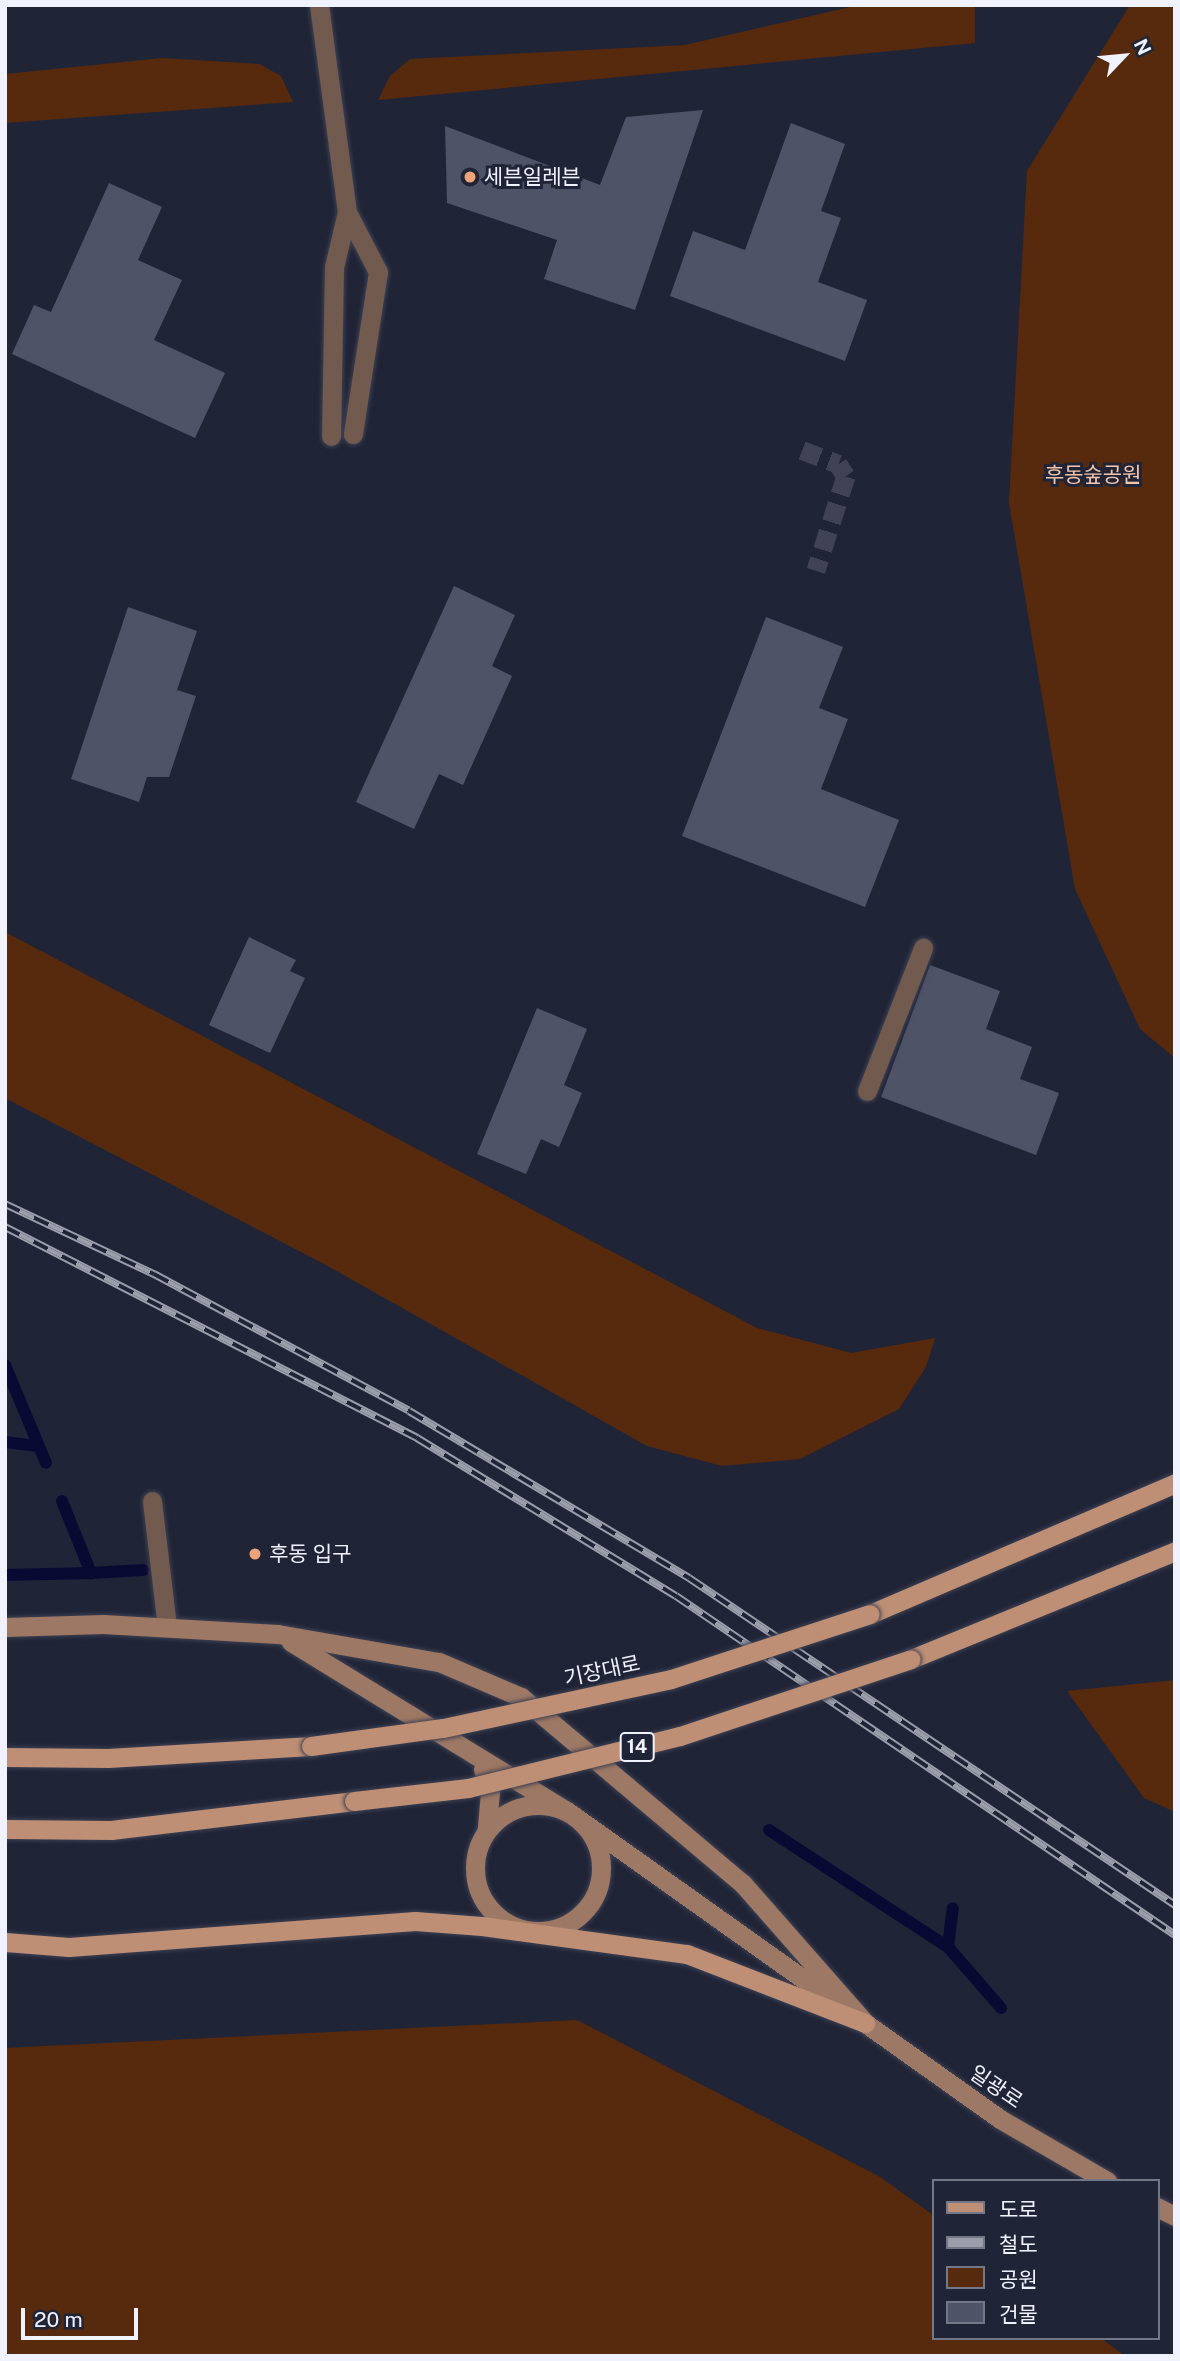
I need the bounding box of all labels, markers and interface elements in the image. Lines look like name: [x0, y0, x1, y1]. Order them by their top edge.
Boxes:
north arrow: [1089, 21, 1159, 91]
text: N: [1130, 35, 1156, 58]
place label: 세븐일레븐: [484, 164, 581, 190]
marker: 세븐일레븐: [462, 169, 478, 185]
park label: 후동숲공원: [1045, 462, 1141, 488]
place label: 후동 입구: [269, 1541, 351, 1567]
marker: 후동 입구: [247, 1546, 263, 1562]
street label: 기장대로: [562, 1651, 642, 1691]
road number: 14: [620, 1732, 654, 1763]
street label: 일광로: [965, 2060, 1027, 2114]
legend: [932, 2179, 1159, 2340]
text: 도로: [999, 2197, 1038, 2222]
text: 철도: [999, 2232, 1038, 2257]
text: 공원: [999, 2267, 1038, 2292]
scale bar: [24, 2294, 142, 2338]
text: 건물: [999, 2302, 1038, 2327]
text: 20 m: [34, 2307, 83, 2332]

